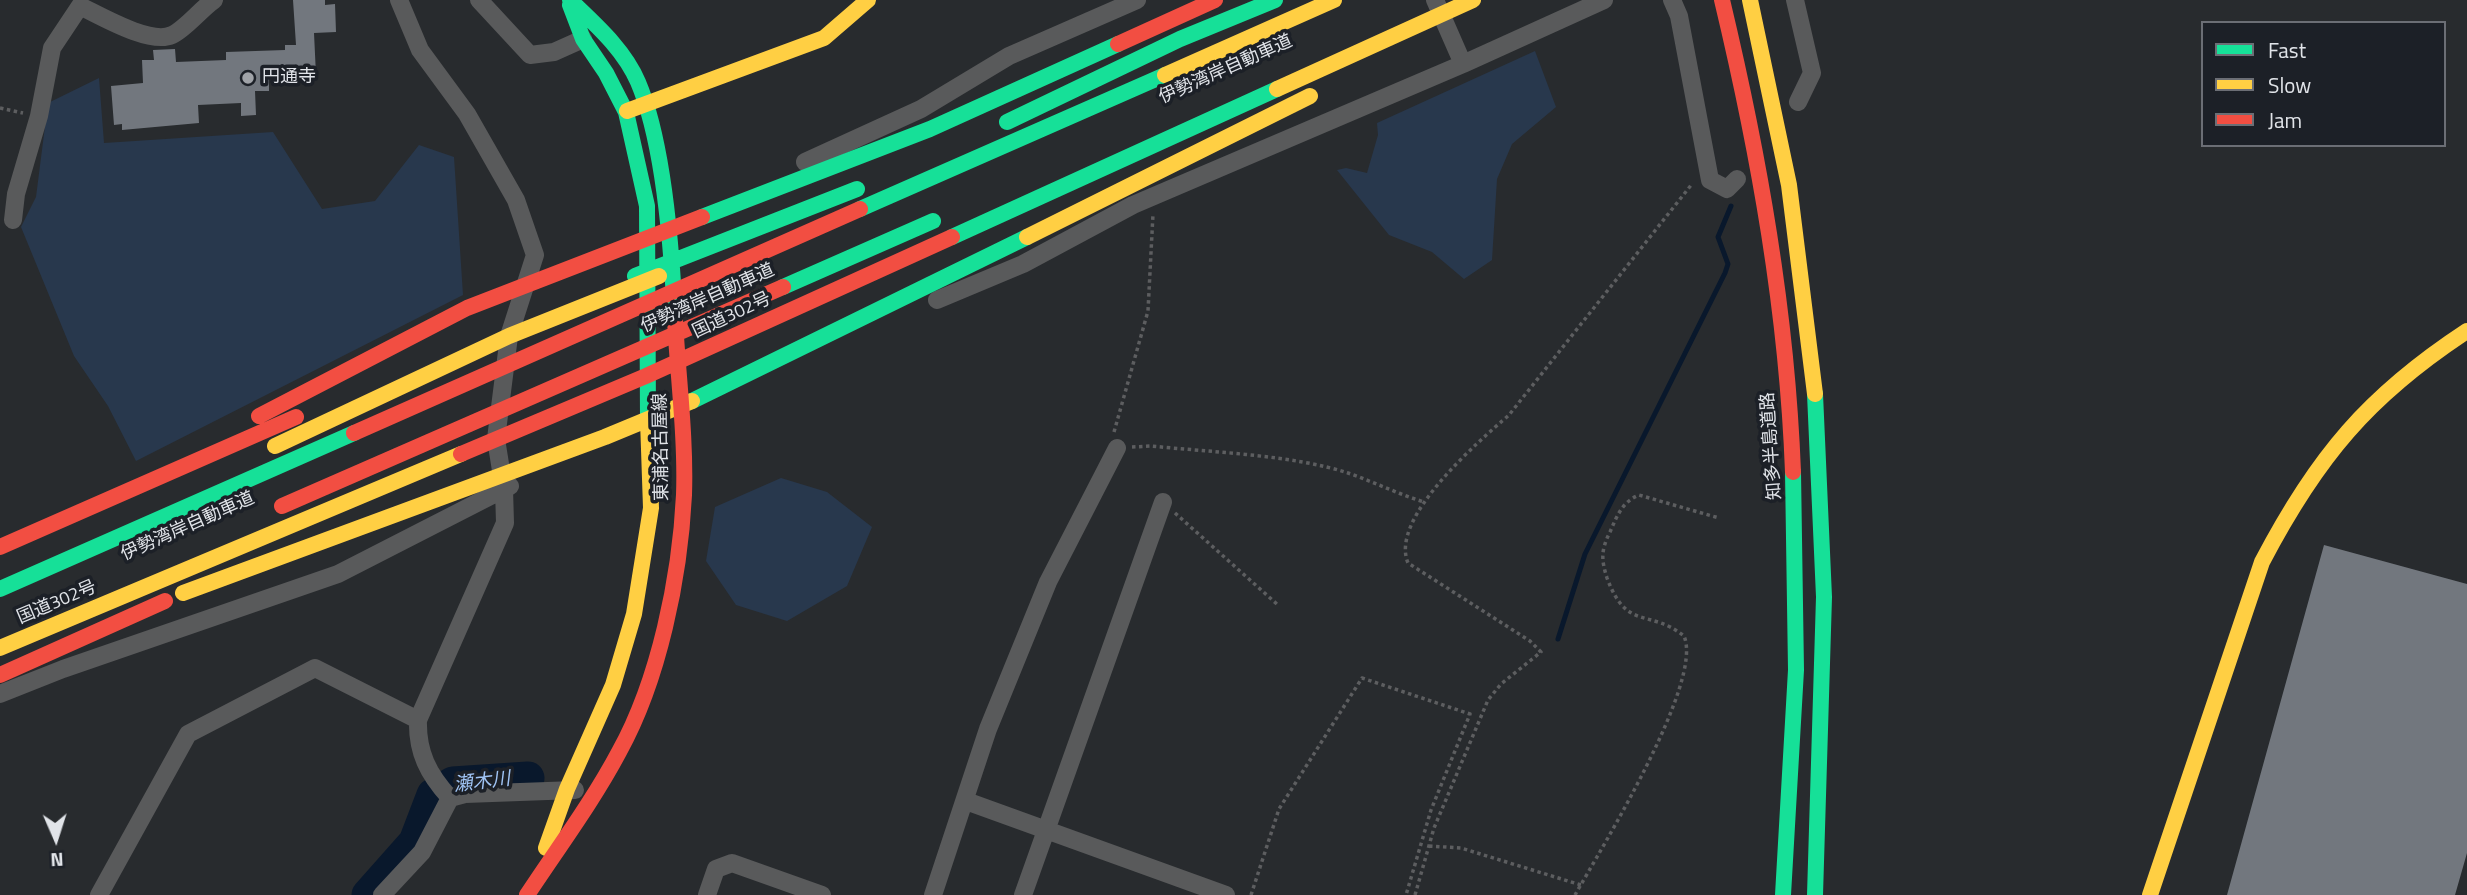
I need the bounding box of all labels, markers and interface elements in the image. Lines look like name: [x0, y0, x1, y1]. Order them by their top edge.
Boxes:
legend: [2201, 21, 2446, 147]
street label: 伊勢湾岸自動車道: [1156, 31, 1296, 109]
text: Fast: [2268, 34, 2306, 66]
place label: 円通寺: [262, 67, 316, 89]
text: Slow: [2268, 69, 2311, 101]
marker: 円通寺: [240, 70, 256, 86]
text: Jam: [2268, 104, 2302, 136]
street label: 伊勢湾岸自動車道: [638, 260, 778, 338]
street label: 国道302号: [689, 288, 775, 344]
street label: 知多半島道路: [1757, 391, 1787, 501]
street label: 東浦名古屋線: [650, 393, 674, 501]
street label: 伊勢湾岸自動車道: [118, 488, 258, 566]
street label: 国道302号: [14, 577, 100, 629]
water label: 瀬木川: [452, 768, 512, 798]
north arrow: [21, 804, 91, 874]
text: N: [50, 846, 64, 875]

